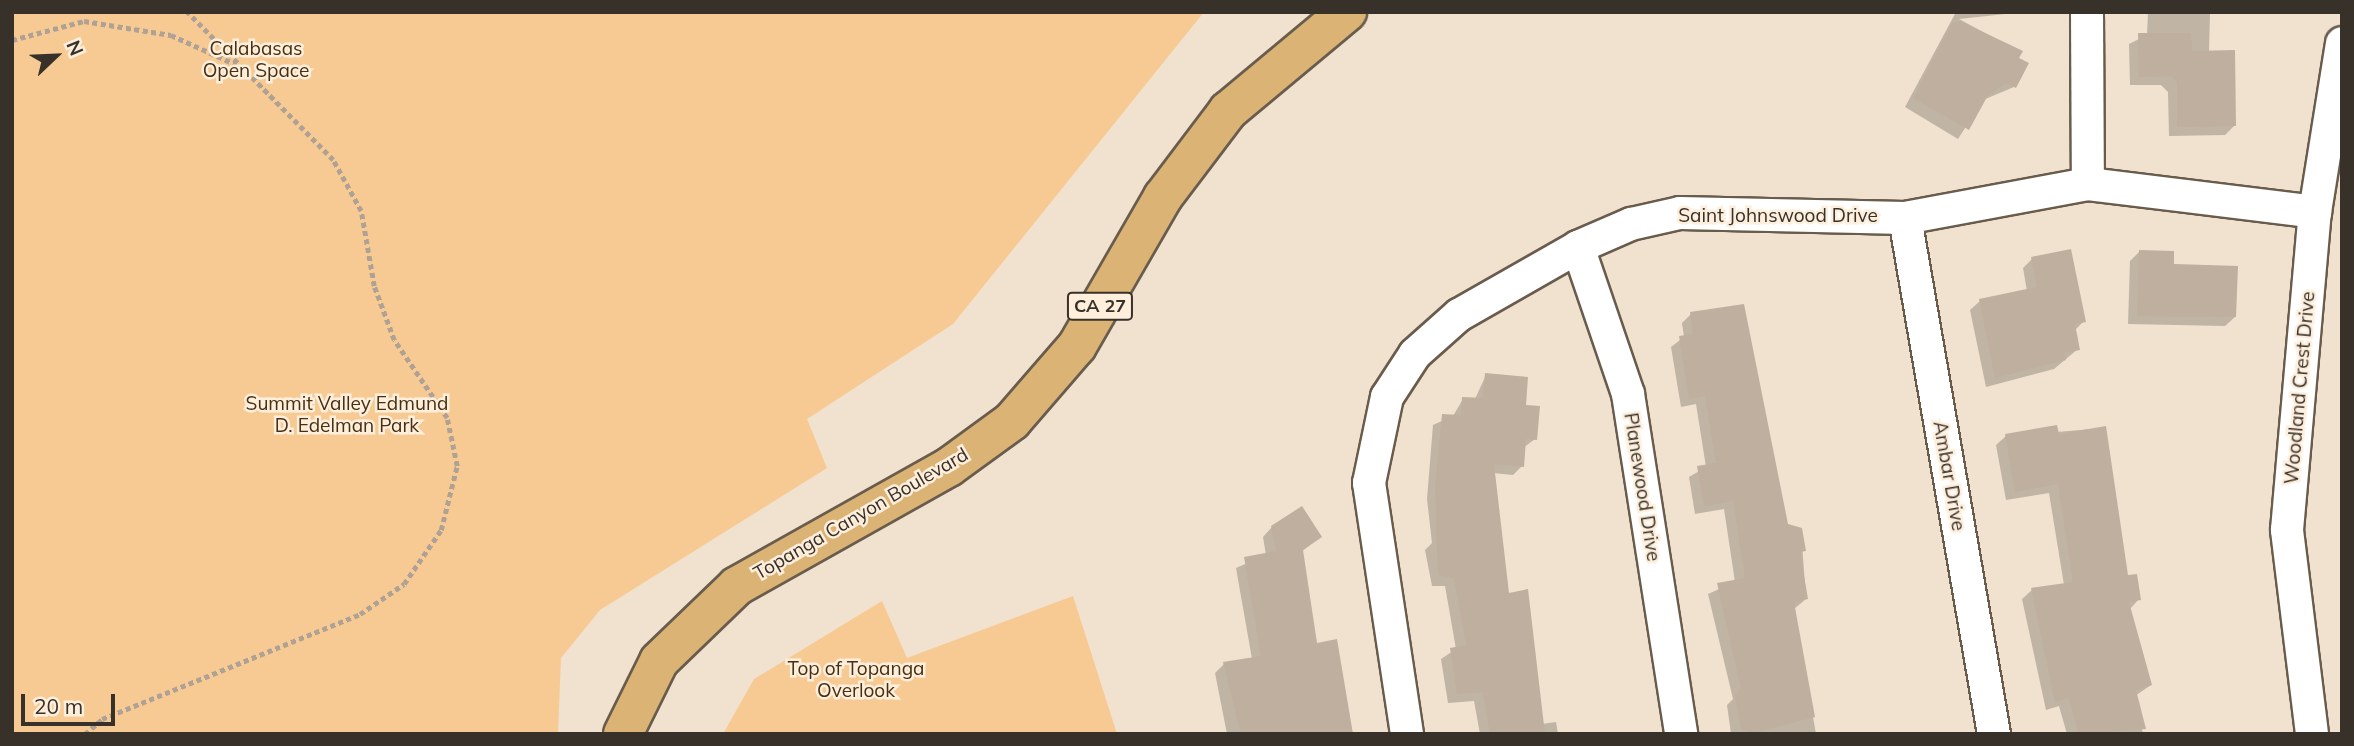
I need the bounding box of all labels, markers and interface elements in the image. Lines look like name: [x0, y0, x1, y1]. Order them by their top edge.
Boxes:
north arrow: [21, 21, 91, 91]
text: N: [61, 36, 89, 59]
park label: Calabasas Open Space: [203, 38, 309, 82]
street label: Saint Johnswood Drive: [1678, 205, 1878, 227]
street label: Woodland Crest Drive: [2280, 291, 2320, 485]
road number: CA 27: [1067, 292, 1133, 320]
park label: Summit Valley Edmund D. Edelman Park: [246, 393, 448, 437]
street label: Planewood Drive: [1619, 411, 1665, 563]
street label: Ambar Drive: [1928, 419, 1970, 533]
street label: Topanga Canyon Boulevard: [750, 443, 972, 585]
park label: Top of Topanga Overlook: [787, 658, 925, 702]
scale bar: [24, 680, 119, 724]
text: 20 m: [34, 693, 83, 719]

